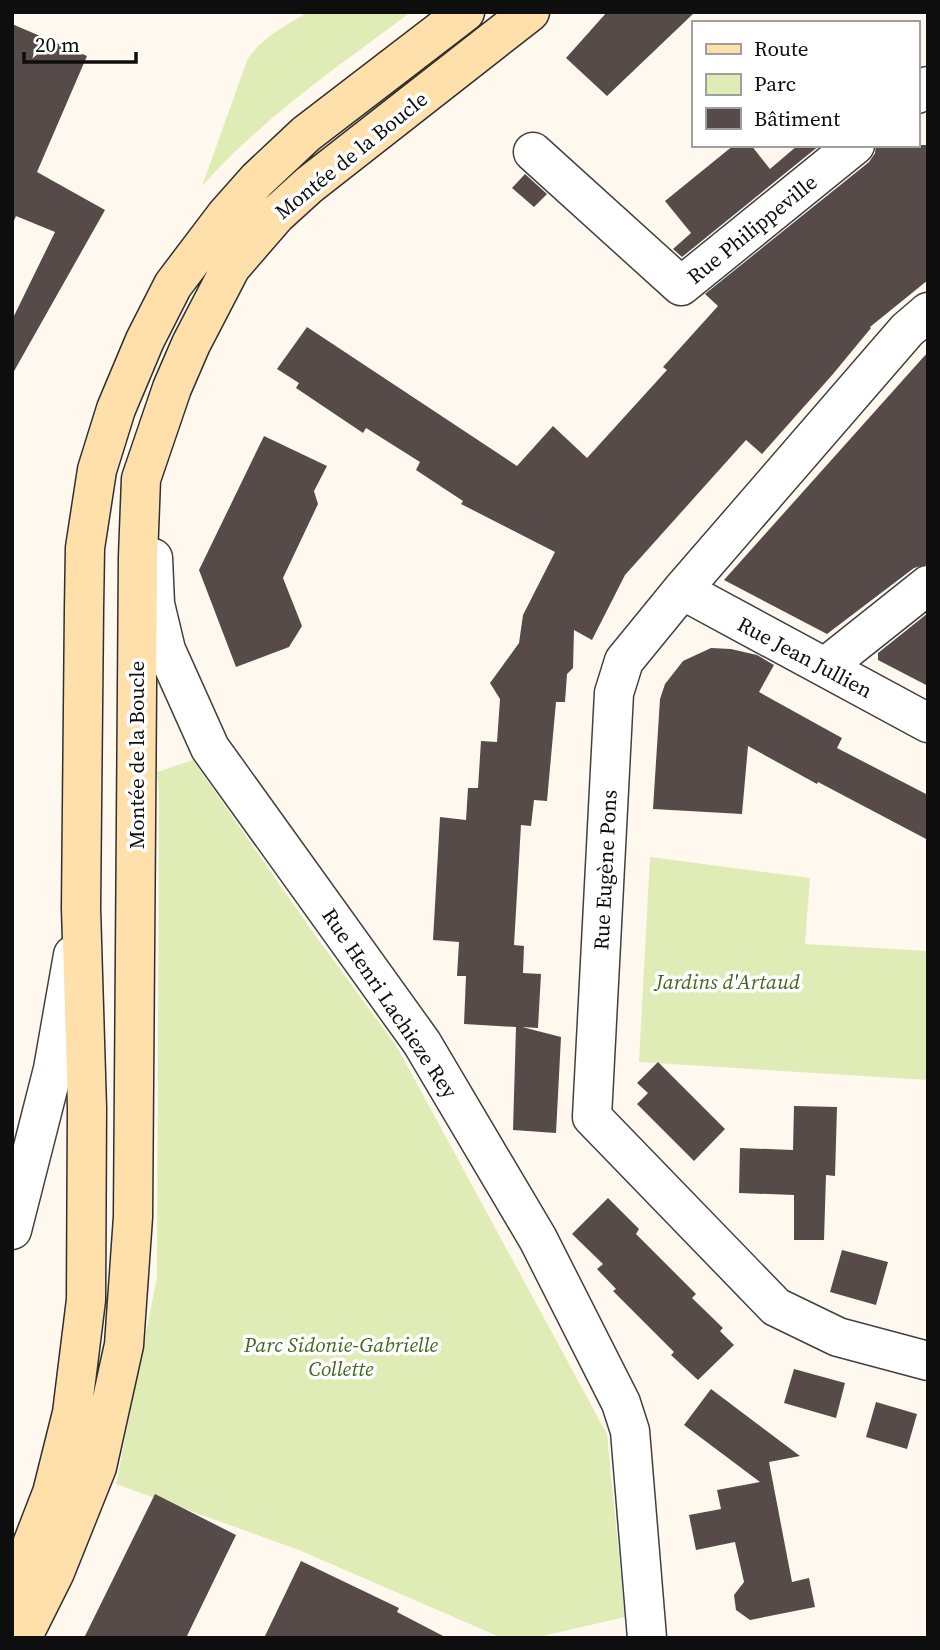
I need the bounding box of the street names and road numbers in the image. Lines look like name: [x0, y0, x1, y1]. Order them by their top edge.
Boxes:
street label: Montée de la Boucle: [269, 84, 433, 226]
street label: Rue Philippeville: [681, 168, 823, 290]
street label: Rue Jean Jullien: [732, 609, 878, 705]
street label: Montée de la Boucle: [122, 661, 151, 849]
street label: Rue Eugène Pons: [586, 789, 624, 951]
street label: Rue Henri Lachieze Rey: [316, 902, 465, 1104]

